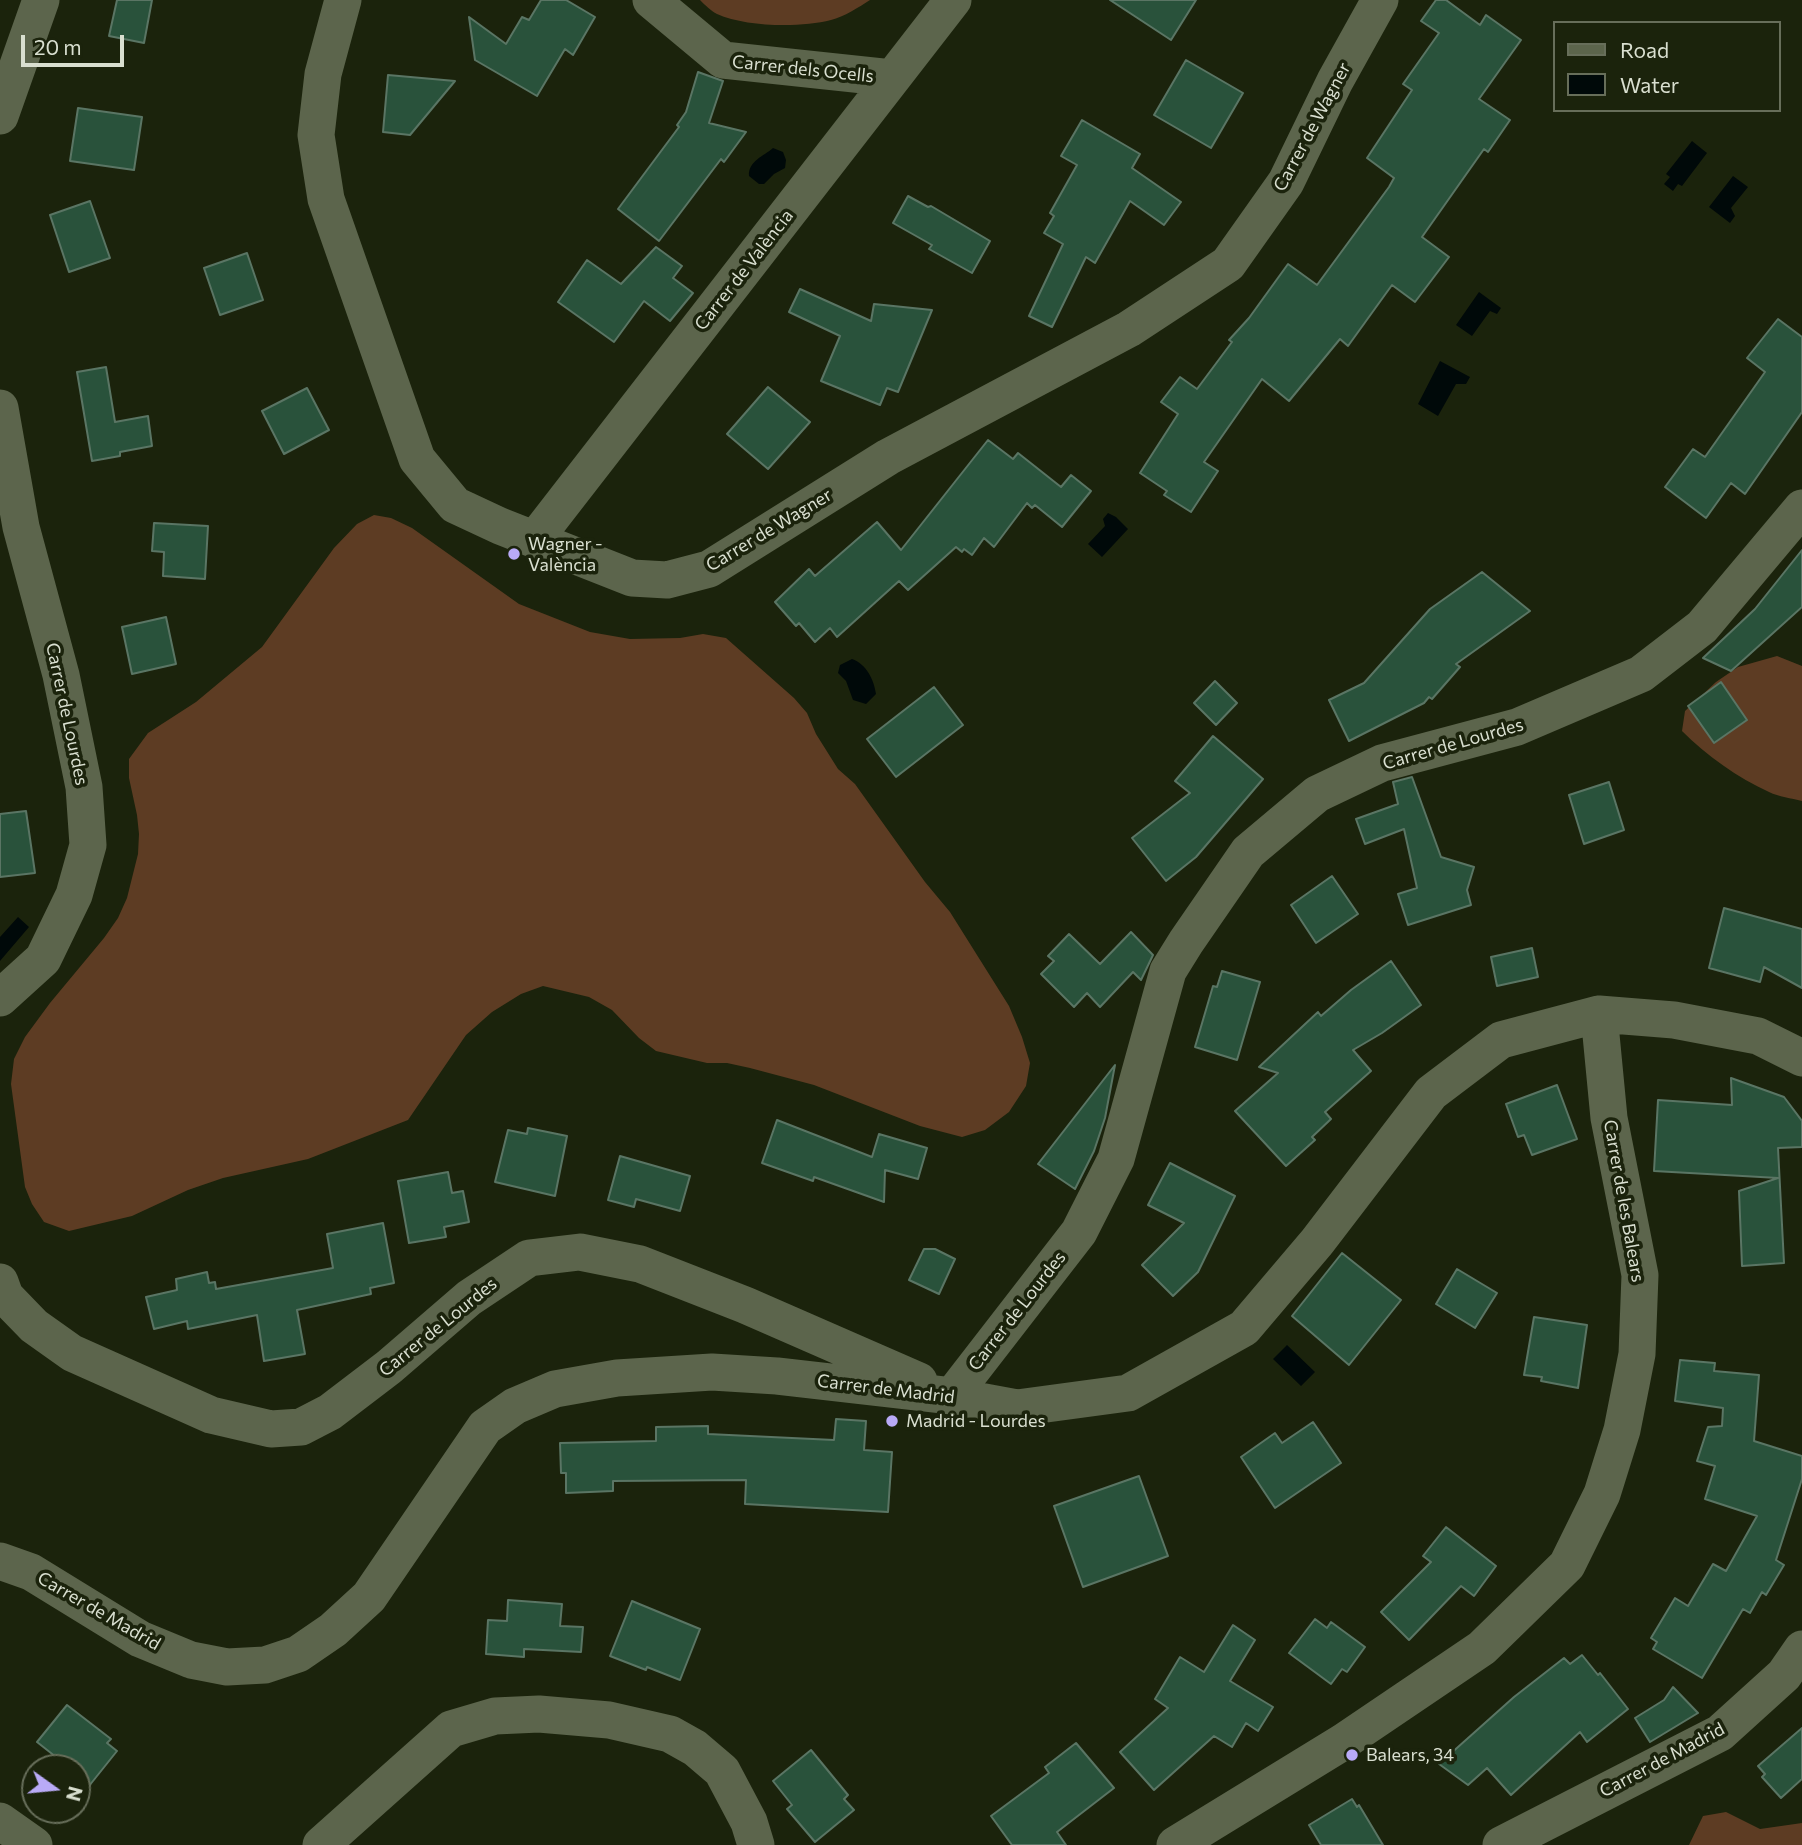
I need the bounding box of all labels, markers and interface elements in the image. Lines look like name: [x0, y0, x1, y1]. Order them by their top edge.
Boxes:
scale bar: [24, 21, 128, 65]
legend: [1554, 21, 1781, 112]
text: 20 m: [34, 34, 82, 59]
text: Road: [1620, 37, 1669, 62]
street label: Carrer dels Ocells: [731, 51, 875, 87]
street label: Carrer de Wagner: [1269, 59, 1355, 195]
text: Water: [1620, 72, 1679, 97]
street label: Carrer de València: [690, 205, 798, 335]
street label: Carrer de Wagner: [702, 484, 836, 576]
place label: Wagner - València: [528, 533, 603, 576]
marker: Wagner - València: [506, 546, 522, 562]
street label: Carrer de Lourdes: [41, 641, 93, 787]
street label: Carrer de Lourdes: [1380, 714, 1526, 774]
street label: Carrer de les Balears: [1599, 1118, 1649, 1284]
street label: Carrer de Lourdes: [964, 1247, 1070, 1375]
street label: Carrer de Lourdes: [375, 1273, 501, 1381]
street label: Carrer de Madrid: [816, 1370, 956, 1408]
place label: Madrid - Lourdes: [906, 1410, 1046, 1432]
marker: Madrid - Lourdes: [884, 1413, 900, 1429]
street label: Carrer de Madrid: [34, 1567, 164, 1655]
street label: Carrer de Madrid: [1596, 1718, 1728, 1802]
place label: Balears, 34: [1366, 1744, 1454, 1766]
marker: Balears, 34: [1344, 1747, 1360, 1763]
north arrow: [21, 1754, 91, 1824]
text: N: [62, 1784, 88, 1804]

